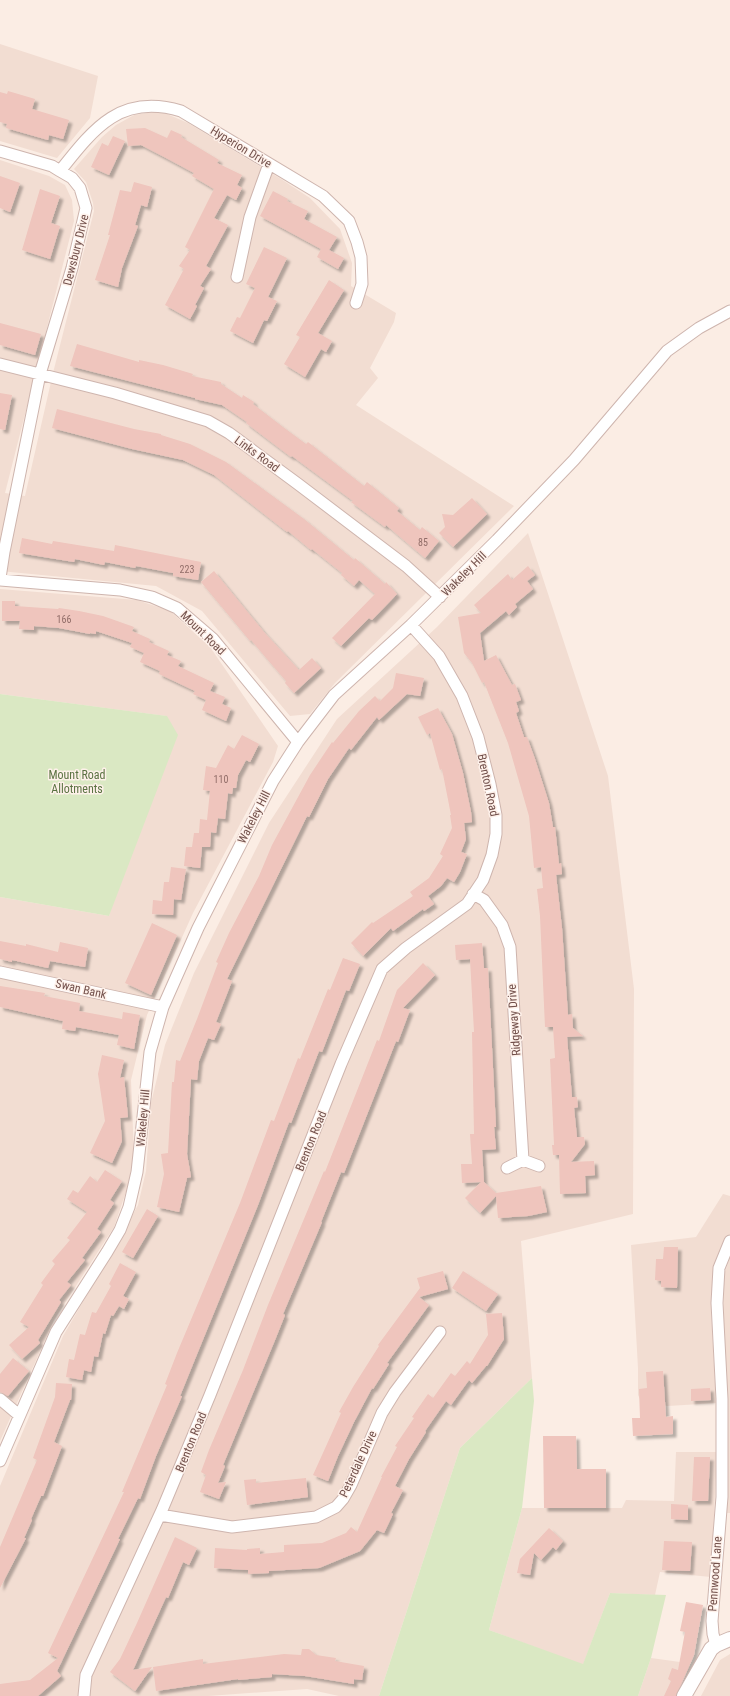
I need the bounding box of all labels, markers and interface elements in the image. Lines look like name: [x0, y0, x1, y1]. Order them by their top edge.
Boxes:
street label: Hyperion Drive: [208, 123, 274, 171]
street label: Dewsbury Drive: [60, 213, 92, 287]
street label: Links Road: [232, 433, 282, 475]
house number: 85: [418, 537, 428, 548]
street label: Wakeley Hill: [439, 549, 489, 599]
house number: 223: [180, 564, 194, 575]
street label: Mount Road: [178, 608, 228, 658]
house number: 166: [57, 614, 71, 625]
street label: Brenton Road: [475, 752, 501, 818]
park label: Mount Road Allotments: [48, 768, 106, 796]
house number: 110: [214, 774, 228, 785]
street label: Wakeley Hill: [235, 788, 273, 846]
street label: Swan Bank: [54, 976, 108, 1002]
street label: Ridgeway Drive: [504, 983, 523, 1056]
street label: Wakeley Hill: [134, 1089, 152, 1147]
street label: Brenton Road: [293, 1109, 329, 1173]
street label: Brenton Road: [173, 1410, 209, 1474]
street label: Peterdale Drive: [337, 1428, 380, 1499]
street label: Pennwood Lane: [705, 1536, 725, 1612]

